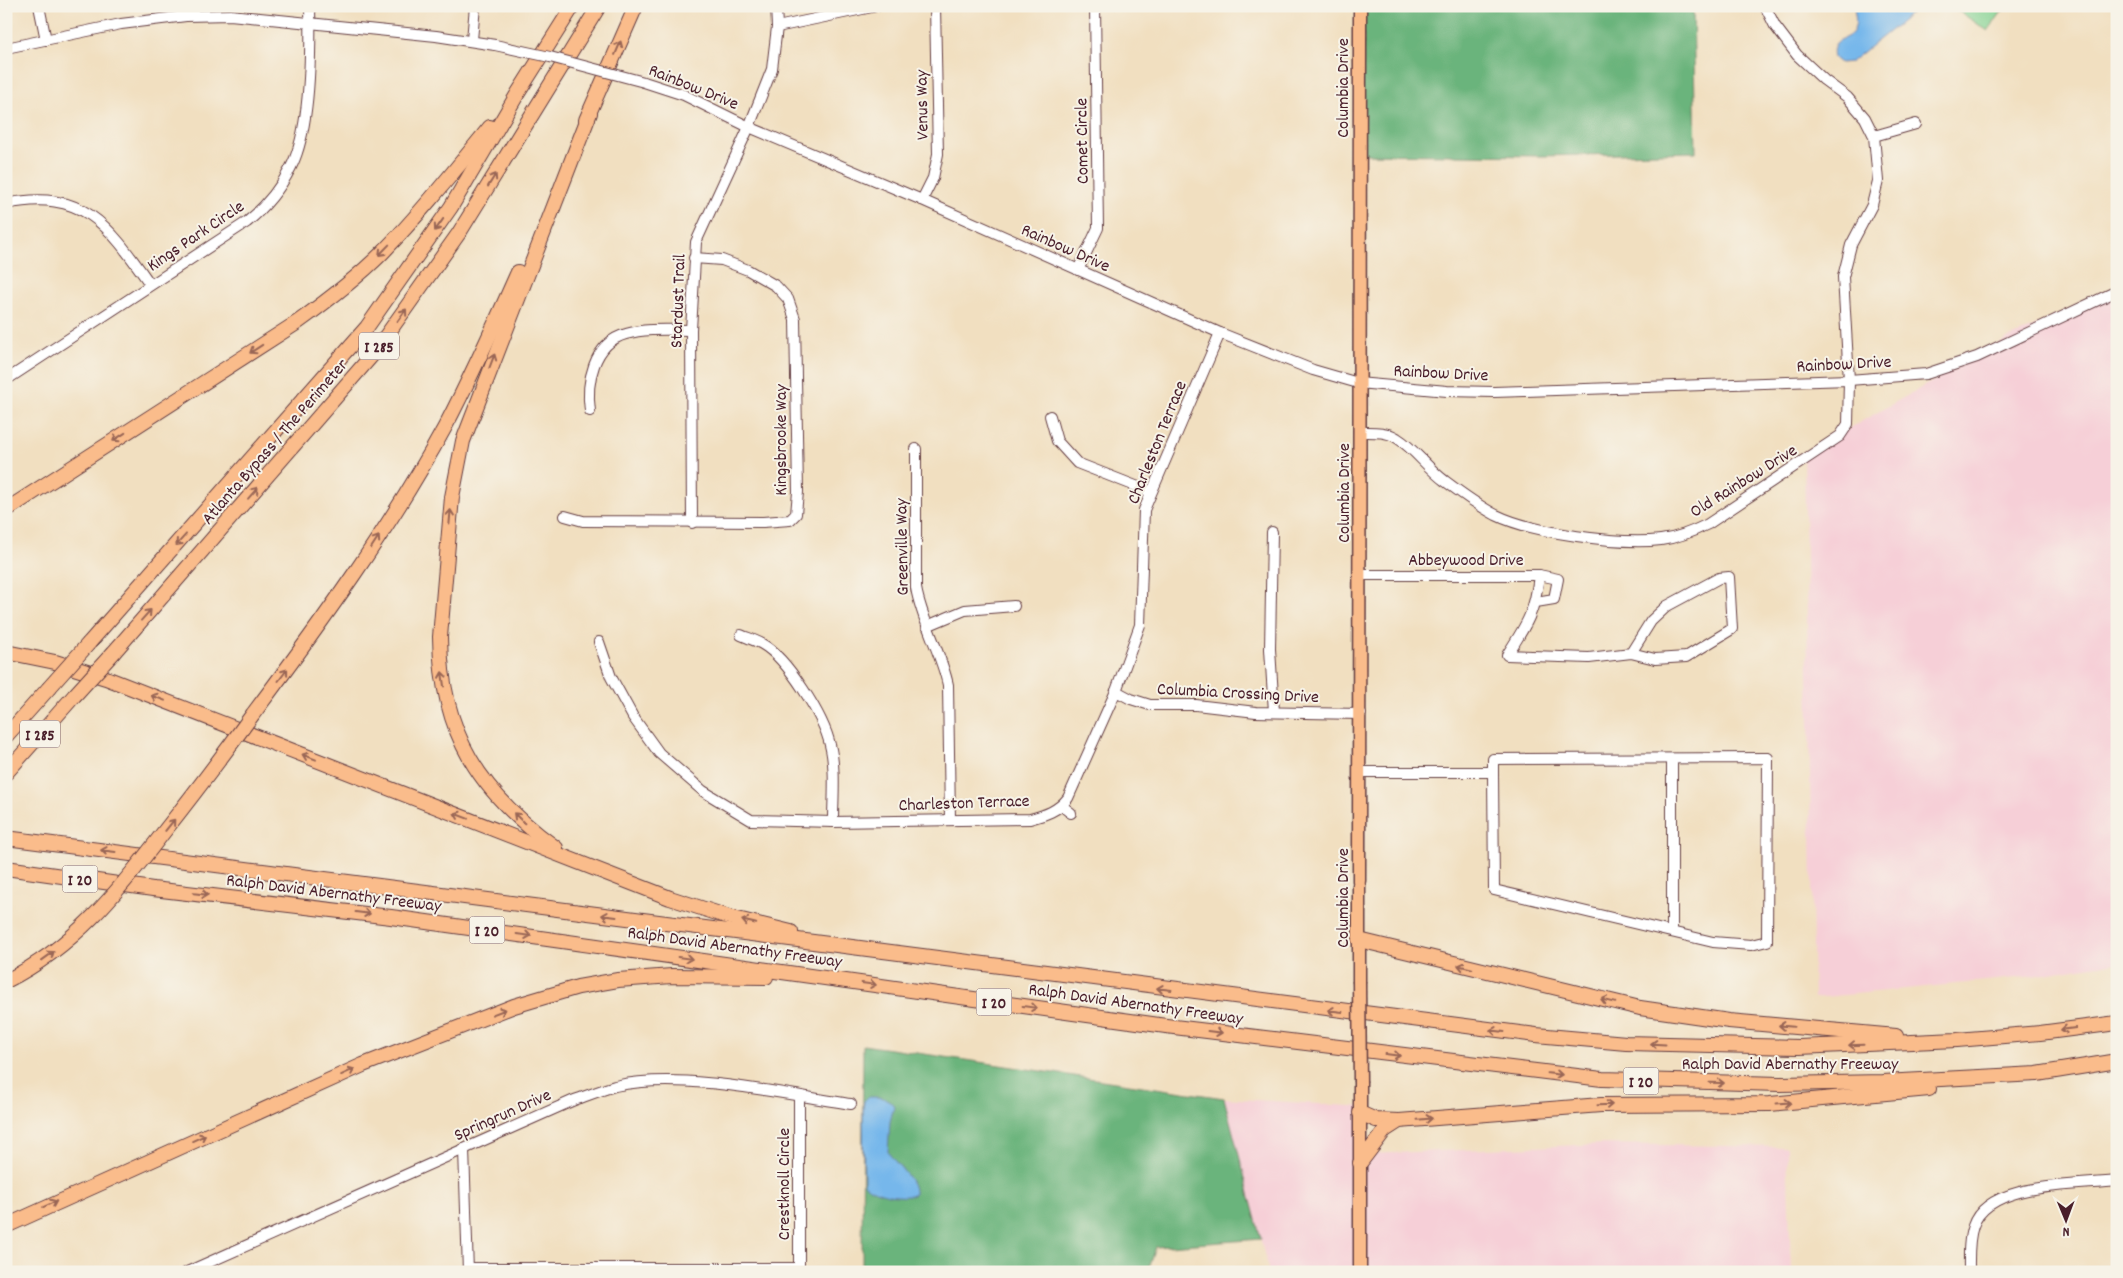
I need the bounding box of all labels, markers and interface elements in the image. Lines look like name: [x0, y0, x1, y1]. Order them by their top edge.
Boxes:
street label: Columbia Drive: [1332, 38, 1357, 138]
one-way arrow: [613, 41, 623, 56]
street label: Rainbow Drive: [644, 59, 742, 118]
street label: Venus Way: [910, 69, 937, 140]
street label: Comet Circle: [1070, 98, 1097, 184]
one-way arrow: [488, 173, 498, 187]
street label: Kings Park Circle: [143, 195, 250, 279]
one-way arrow: [434, 218, 444, 232]
street label: Rainbow Drive: [1016, 219, 1114, 280]
one-way arrow: [378, 244, 390, 257]
street label: Stardust Trail: [665, 253, 694, 349]
one-way arrow: [397, 308, 407, 322]
road number: I 285: [359, 332, 399, 360]
one-way arrow: [249, 344, 263, 354]
street label: Rainbow Drive: [1796, 351, 1892, 380]
street label: Atlanta Bypass / The Perimeter: [197, 354, 355, 531]
one-way arrow: [488, 354, 498, 369]
street label: Rainbow Drive: [1393, 360, 1489, 389]
street label: Charleston Terrace: [1122, 377, 1195, 508]
street label: Kingsbrooke Way: [770, 384, 795, 496]
one-way arrow: [113, 432, 127, 442]
street label: Old Rainbow Drive: [1686, 439, 1803, 525]
street label: Columbia Drive: [1333, 443, 1358, 543]
one-way arrow: [248, 487, 259, 500]
street label: Greenville Way: [890, 497, 917, 596]
one-way arrow: [445, 509, 455, 525]
one-way arrow: [175, 534, 187, 547]
one-way arrow: [371, 536, 381, 550]
street label: Abbeywood Drive: [1408, 549, 1524, 574]
one-way arrow: [140, 609, 152, 622]
one-way arrow: [277, 669, 288, 682]
one-way arrow: [438, 671, 448, 687]
street label: Columbia Crossing Drive: [1156, 678, 1319, 711]
one-way arrow: [151, 693, 166, 702]
road number: I 285: [20, 721, 60, 748]
one-way arrow: [302, 752, 317, 761]
street label: Charleston Terrace: [898, 790, 1030, 819]
one-way arrow: [454, 811, 469, 820]
one-way arrow: [513, 812, 525, 825]
one-way arrow: [165, 819, 176, 832]
one-way arrow: [101, 846, 117, 856]
street label: Columbia Drive: [1332, 848, 1357, 948]
road number: I 20: [62, 866, 98, 892]
street label: Ralph David Abernathy Freeway: [225, 869, 443, 920]
one-way arrow: [193, 889, 209, 899]
one-way arrow: [354, 908, 370, 918]
one-way arrow: [601, 911, 617, 921]
road number: I 20: [470, 916, 504, 944]
one-way arrow: [742, 917, 758, 926]
street label: Ralph David Abernathy Freeway: [626, 921, 844, 976]
one-way arrow: [515, 930, 531, 940]
one-way arrow: [41, 951, 55, 961]
one-way arrow: [676, 953, 692, 963]
one-way arrow: [1458, 961, 1474, 971]
street label: Ralph David Abernathy Freeway: [1027, 978, 1245, 1033]
one-way arrow: [861, 980, 877, 990]
one-way arrow: [1157, 984, 1173, 994]
road number: I 20: [976, 989, 1012, 1016]
one-way arrow: [1601, 996, 1617, 1005]
one-way arrow: [1022, 1002, 1038, 1012]
one-way arrow: [1328, 1006, 1344, 1016]
one-way arrow: [490, 1007, 506, 1016]
one-way arrow: [1779, 1021, 1795, 1031]
one-way arrow: [2061, 1024, 2077, 1034]
one-way arrow: [1489, 1026, 1505, 1036]
one-way arrow: [1206, 1028, 1222, 1038]
one-way arrow: [1651, 1040, 1667, 1049]
one-way arrow: [1848, 1040, 1864, 1050]
one-way arrow: [1385, 1050, 1401, 1060]
street label: Ralph David Abernathy Freeway: [1682, 1053, 1899, 1078]
one-way arrow: [340, 1066, 355, 1076]
road number: I 20: [1624, 1068, 1658, 1094]
one-way arrow: [1546, 1069, 1562, 1079]
one-way arrow: [1708, 1078, 1725, 1088]
street label: Springrun Drive: [450, 1084, 556, 1149]
one-way arrow: [1776, 1099, 1792, 1108]
one-way arrow: [1596, 1101, 1612, 1110]
one-way arrow: [1417, 1115, 1433, 1124]
street label: Crestknoll Circle: [773, 1128, 798, 1240]
one-way arrow: [191, 1133, 206, 1143]
north arrow: [2040, 1196, 2090, 1246]
one-way arrow: [42, 1199, 57, 1209]
text: N: [2062, 1221, 2070, 1241]

